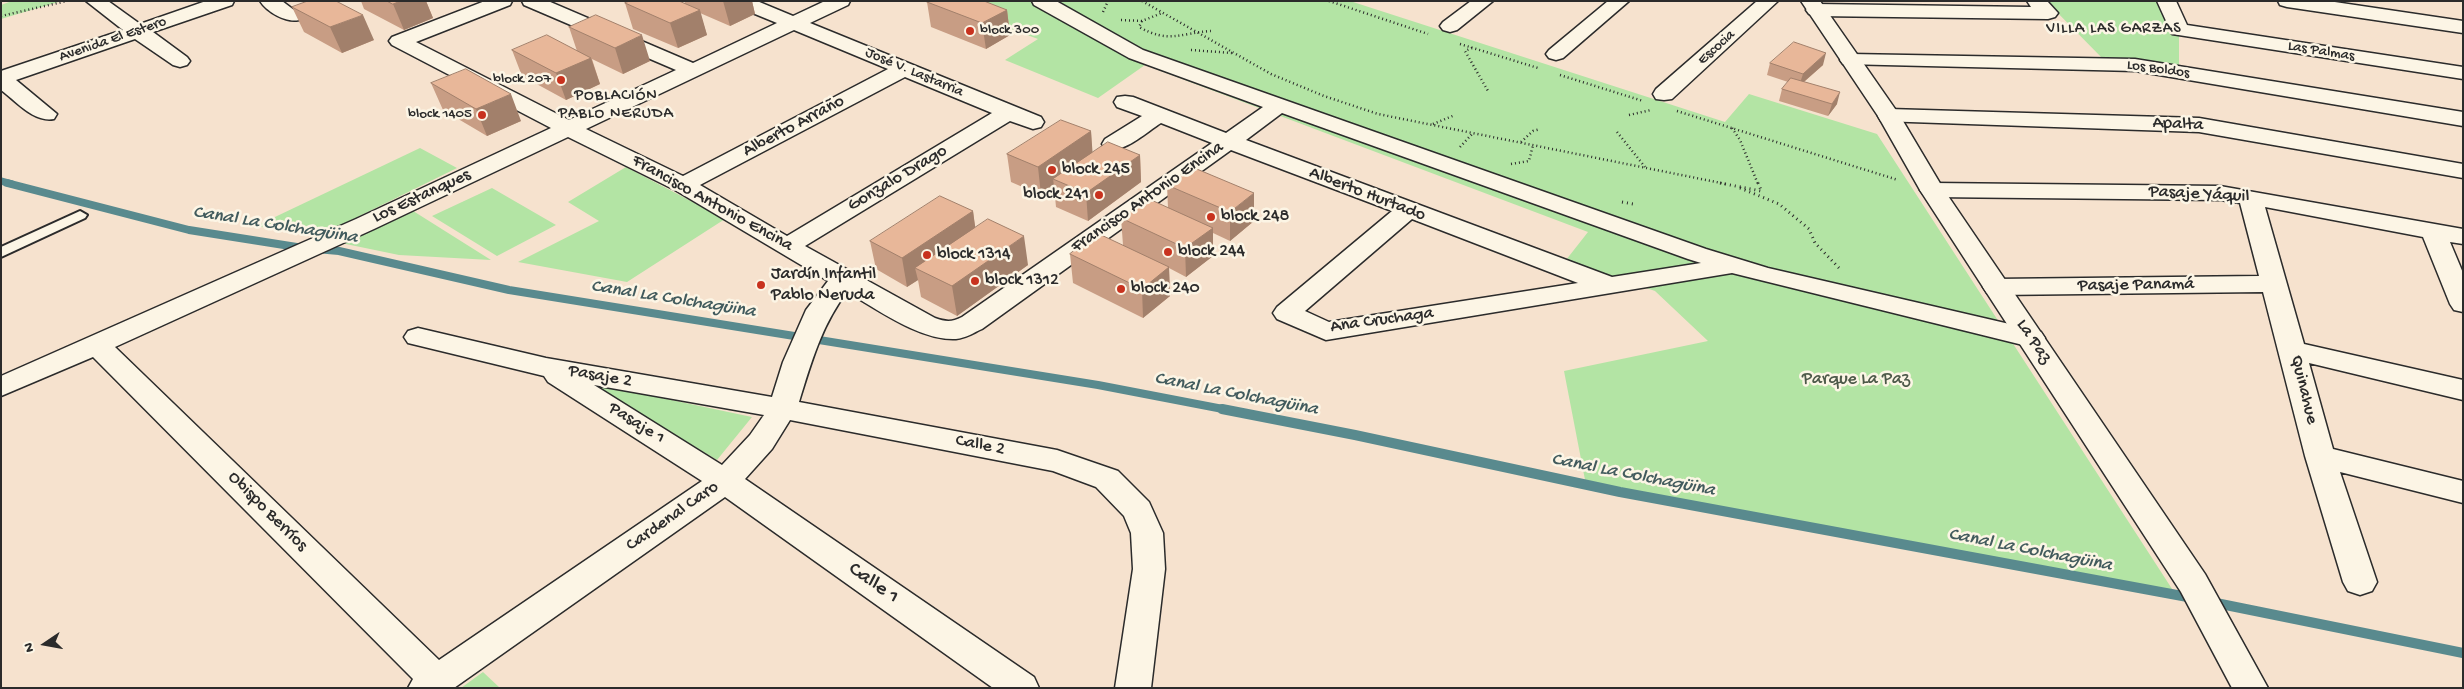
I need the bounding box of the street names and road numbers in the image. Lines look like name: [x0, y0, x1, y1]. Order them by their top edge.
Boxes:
street label: Avenida El Estero: [57, 13, 169, 67]
street label: Escocia: [1694, 26, 1740, 70]
street label: Las Palmas: [2286, 38, 2356, 66]
street label: José V. Lastarria: [862, 44, 966, 102]
street label: Los Boldos: [2125, 57, 2191, 83]
street label: Alberto Arraño: [740, 91, 848, 163]
street label: Apalta: [2152, 113, 2204, 137]
street label: Francisco Antonio Encina: [1068, 137, 1228, 259]
street label: Gonzalo Drago: [844, 141, 952, 217]
street label: Francisco Antonio Encina: [628, 151, 796, 257]
street label: Alberto Hurtado: [1306, 163, 1428, 227]
street label: Los Estanques: [370, 165, 474, 229]
street label: Pasaje Yáquil: [2148, 182, 2250, 208]
street label: Pasaje Panamá: [2078, 274, 2194, 298]
street label: Ana Cruchaga: [1329, 303, 1435, 339]
street label: La Paz: [2010, 316, 2056, 368]
street label: Quinahue: [2284, 353, 2322, 427]
street label: Pasaje 2: [567, 361, 633, 393]
street label: Pasaje 1: [604, 398, 668, 450]
street label: Calle 2: [953, 431, 1007, 461]
street label: Obispo Berríos: [222, 467, 312, 557]
street label: Cardenal Caro: [622, 477, 724, 557]
street label: Calle 1: [843, 557, 903, 611]

